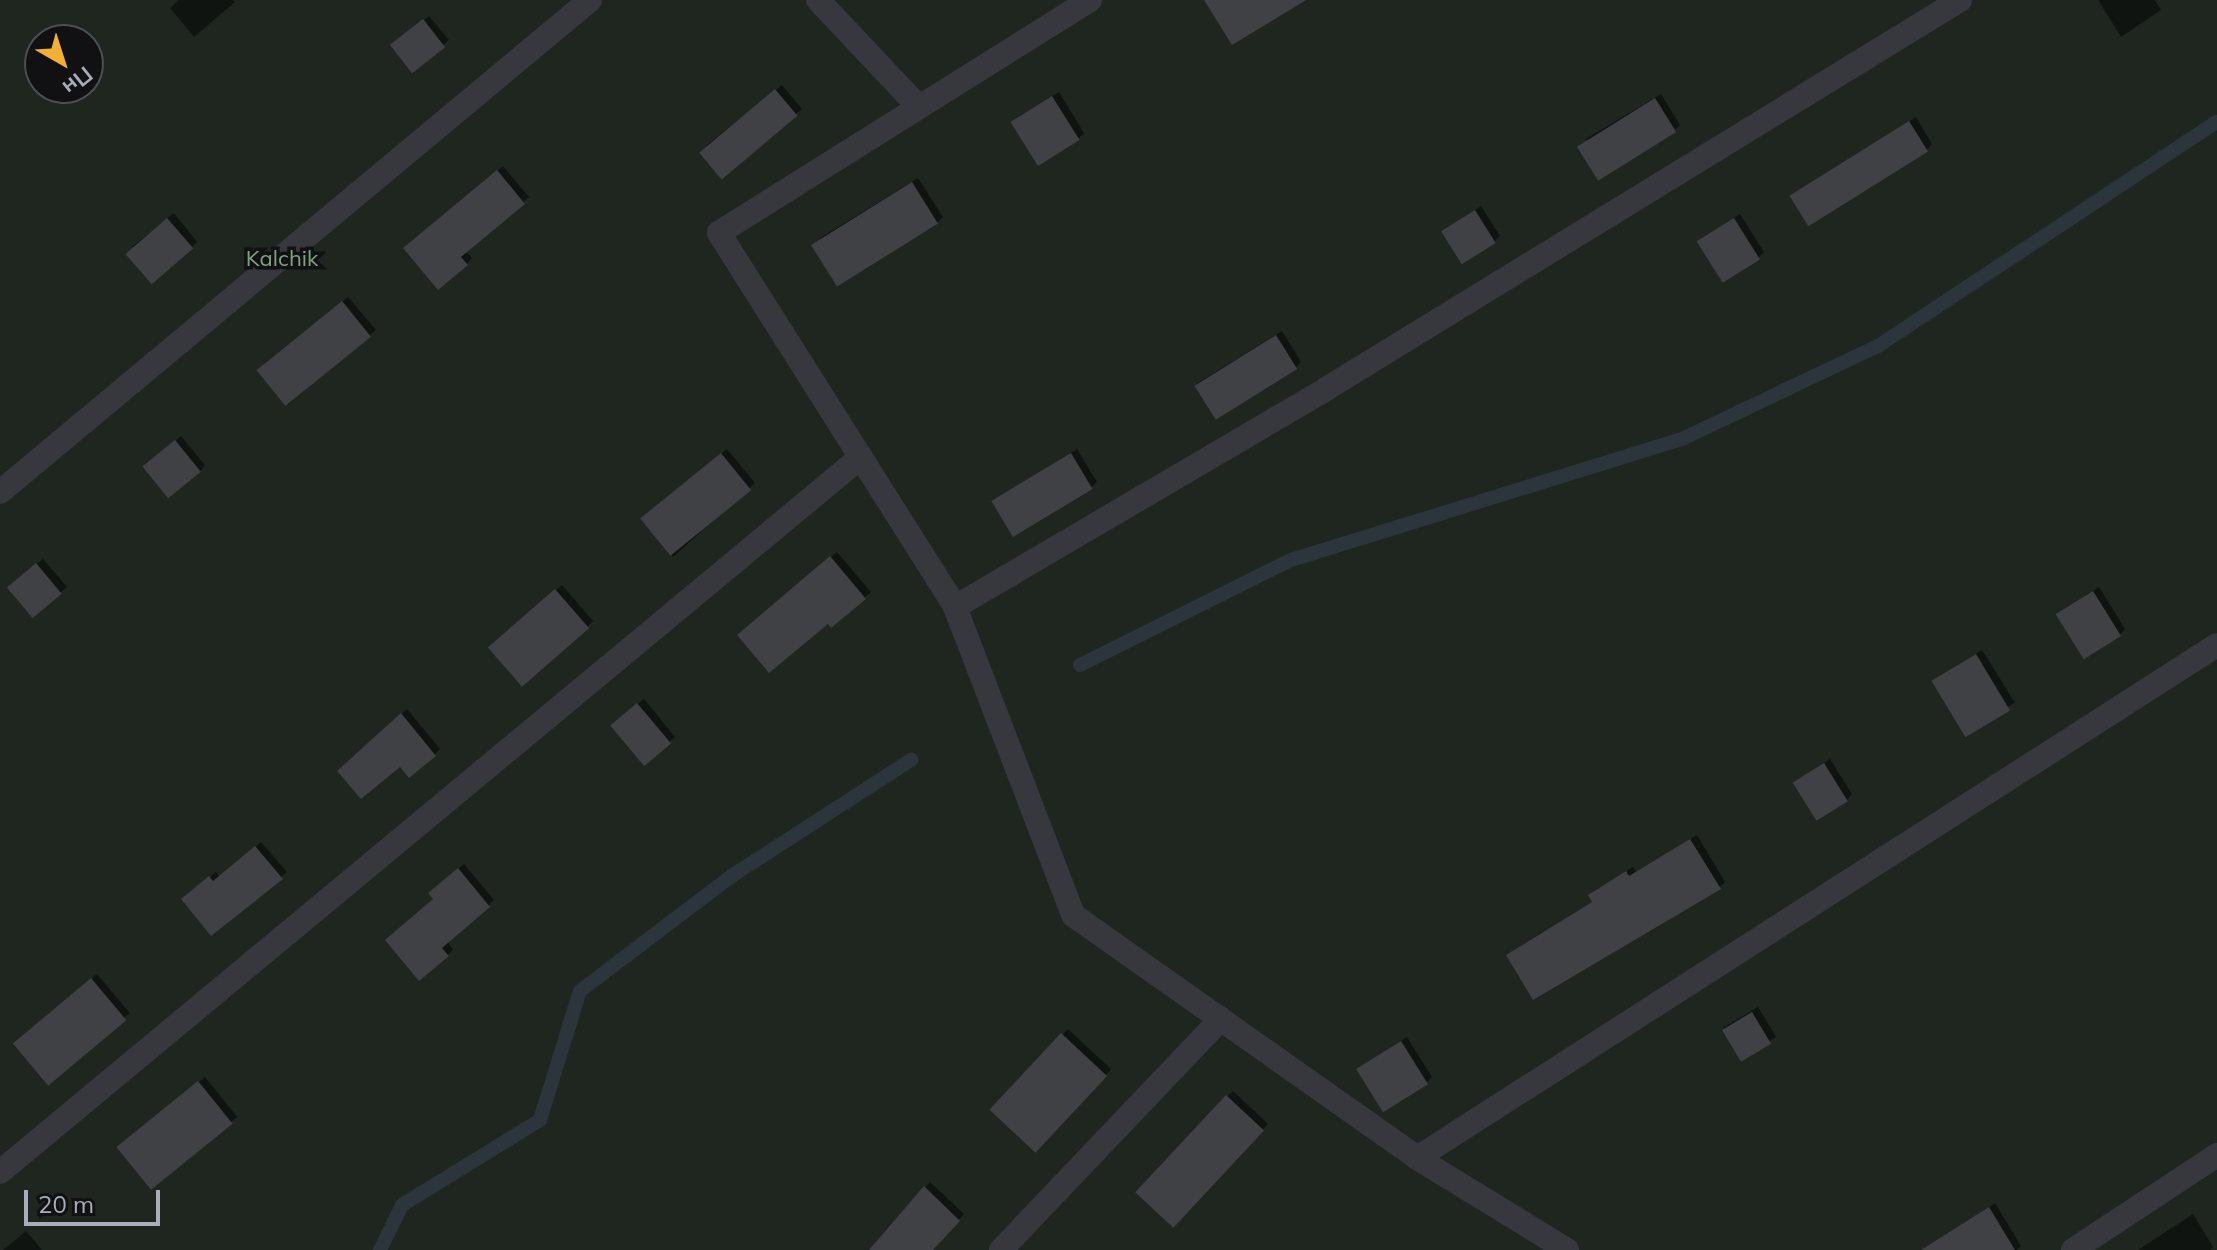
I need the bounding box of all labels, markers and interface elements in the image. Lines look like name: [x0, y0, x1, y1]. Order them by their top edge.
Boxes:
north arrow: [24, 24, 104, 104]
text: Пн: [57, 61, 99, 102]
park label: Kalchik: [246, 246, 318, 272]
scale bar: [28, 1174, 164, 1224]
text: 20 m: [38, 1189, 94, 1219]

